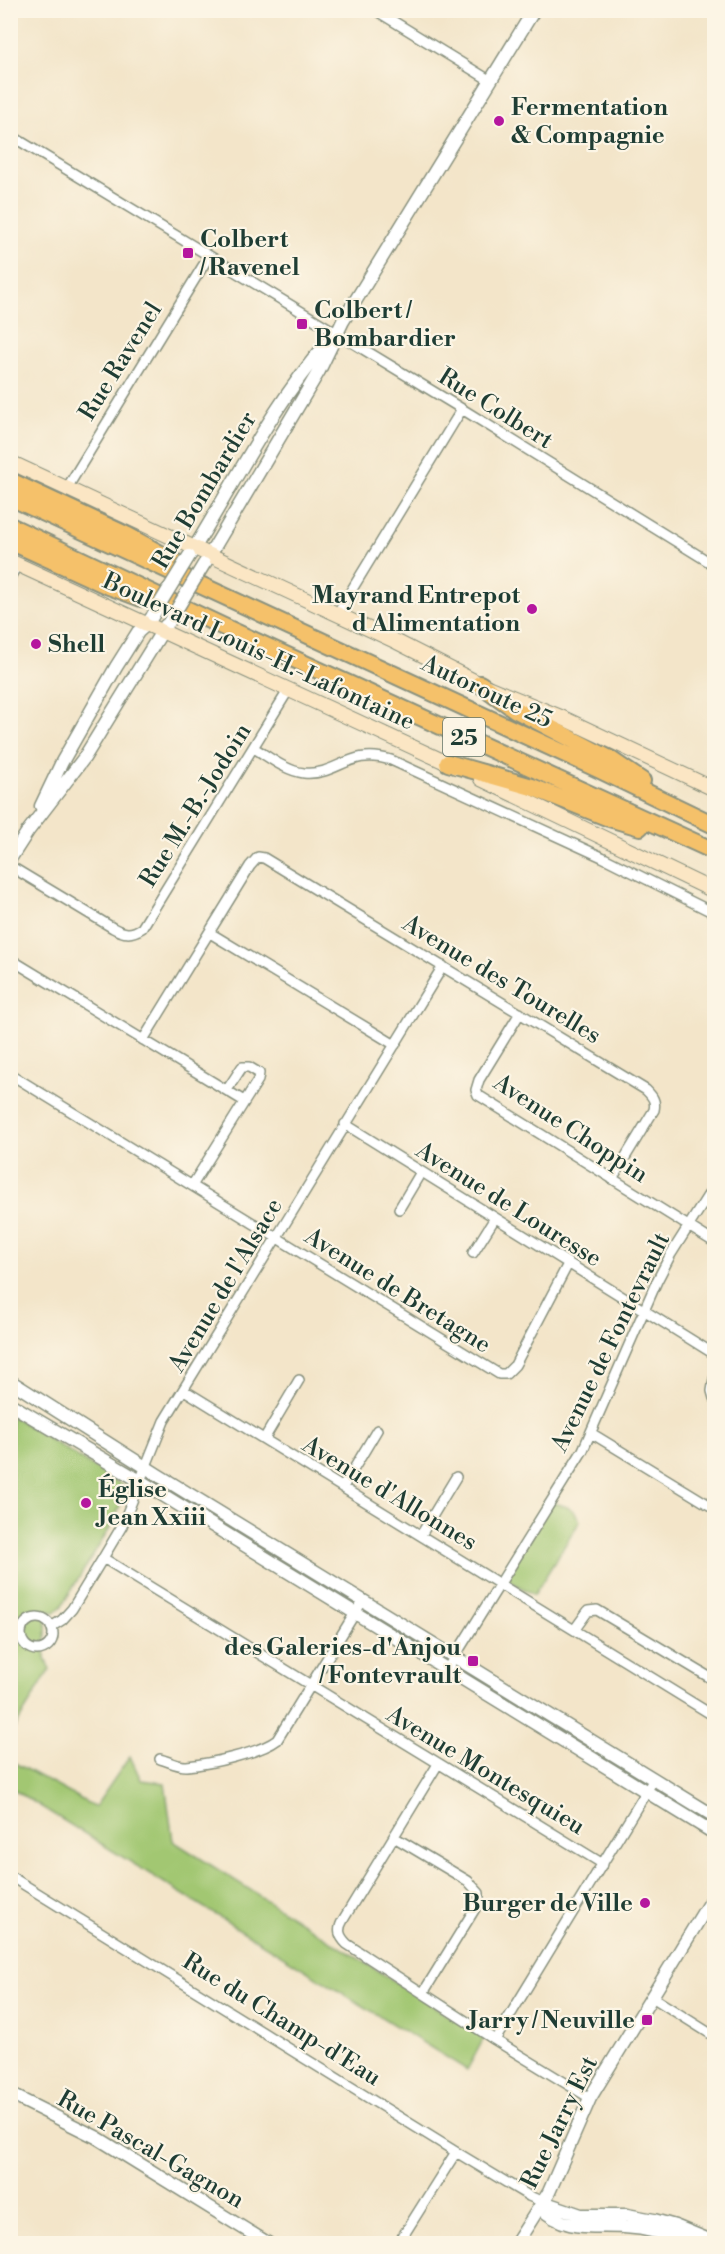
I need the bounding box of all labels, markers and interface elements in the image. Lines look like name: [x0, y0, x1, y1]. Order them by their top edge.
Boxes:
place label: Fermentation & Compagnie: [511, 93, 668, 151]
marker: Fermentation & Compagnie: [492, 114, 506, 128]
place label: Colbert / Ravenel: [199, 225, 300, 283]
marker: Colbert / Ravenel: [181, 246, 195, 260]
place label: Colbert / Bombardier: [314, 296, 456, 354]
street label: Rue Ravenel: [73, 297, 169, 426]
marker: Colbert / Bombardier: [295, 317, 309, 331]
street label: Rue Colbert: [433, 362, 559, 456]
street label: Rue Bombardier: [146, 406, 264, 575]
street label: Boulevard Louis-H.-Lafontaine: [97, 566, 419, 737]
place label: Mayrand Entrepot d Alimentation: [312, 581, 520, 639]
marker: Mayrand Entrepot d Alimentation: [525, 602, 539, 616]
place label: Shell: [48, 630, 105, 660]
marker: Shell: [29, 637, 43, 651]
street label: Autoroute 25: [415, 648, 557, 735]
street label: Rue M.-B.-Jodoin: [133, 718, 258, 893]
road number: 25: [443, 718, 485, 756]
street label: Avenue des Tourelles: [396, 908, 606, 1051]
street label: Avenue Choppin: [487, 1067, 653, 1190]
street label: Avenue de Louresse: [409, 1135, 607, 1274]
street label: Avenue de l'Alsace: [162, 1193, 290, 1379]
street label: Avenue de Bretagne: [298, 1221, 496, 1360]
street label: Avenue de Fontevrault: [544, 1227, 677, 1458]
street label: Avenue d'Allonnes: [296, 1429, 482, 1558]
place label: Église Jean Xxiii: [95, 1473, 206, 1533]
marker: Église Jean Xxiii: [79, 1496, 93, 1510]
place label: des Galeries-d'Anjou / Fontevrault: [224, 1633, 461, 1691]
marker: des Galeries-d'Anjou / Fontevrault: [466, 1654, 480, 1668]
street label: Avenue Montesquieu: [380, 1699, 590, 1842]
place label: Burger de Ville: [463, 1889, 633, 1919]
marker: Burger de Ville: [638, 1896, 652, 1910]
street label: Rue du Champ-d'Eau: [177, 1947, 386, 2093]
place label: Jarry / Neuville: [466, 2006, 635, 2036]
marker: Jarry / Neuville: [640, 2013, 654, 2027]
street label: Rue Jarry Est: [515, 2051, 605, 2194]
street label: Rue Pascal-Gagnon: [52, 2084, 249, 2216]

